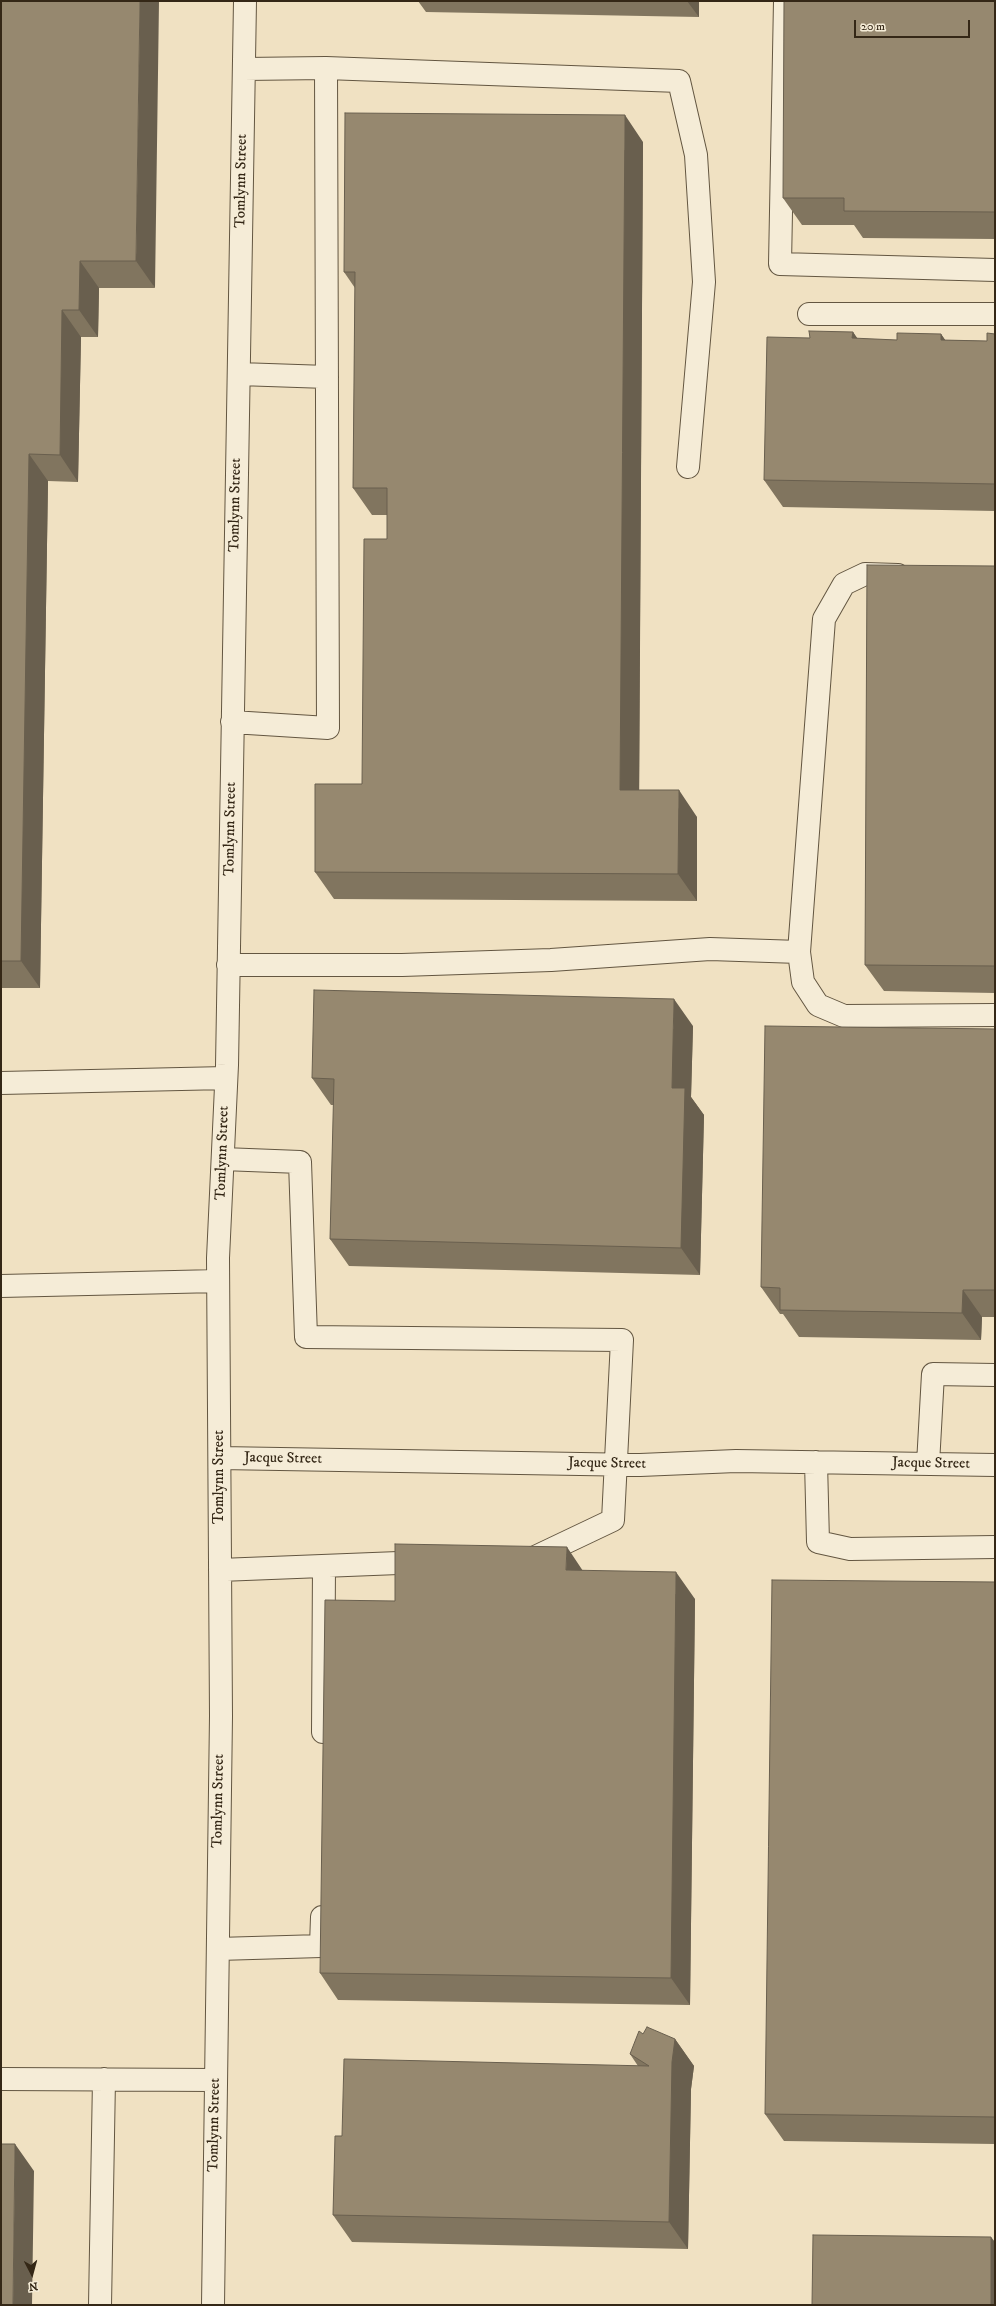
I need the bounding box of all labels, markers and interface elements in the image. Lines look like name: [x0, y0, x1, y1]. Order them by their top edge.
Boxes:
scale bar: [856, 12, 972, 38]
text: 20 m: [861, 19, 885, 34]
street label: Tomlynn Street: [232, 134, 252, 228]
street label: Tomlynn Street: [226, 458, 246, 552]
street label: Tomlynn Street: [221, 782, 241, 876]
street label: Tomlynn Street: [212, 1106, 234, 1200]
street label: Tomlynn Street: [211, 1430, 229, 1524]
street label: Jacque Street: [244, 1449, 322, 1469]
street label: Jacque Street: [568, 1454, 646, 1474]
street label: Jacque Street: [892, 1454, 970, 1474]
street label: Tomlynn Street: [209, 1754, 229, 1848]
street label: Tomlynn Street: [205, 2078, 225, 2172]
north arrow: [12, 2254, 52, 2294]
text: N: [28, 2279, 38, 2293]

